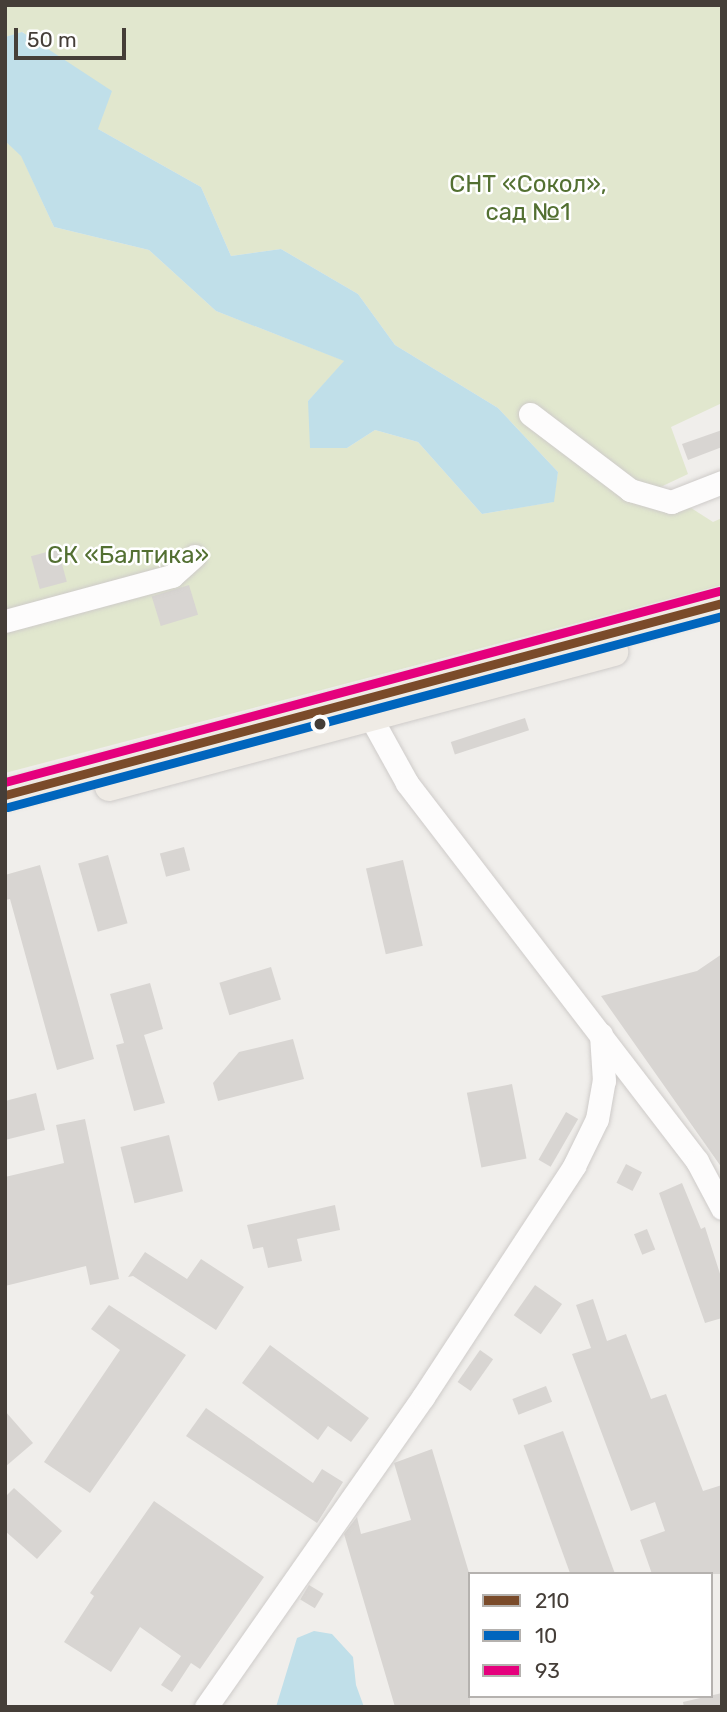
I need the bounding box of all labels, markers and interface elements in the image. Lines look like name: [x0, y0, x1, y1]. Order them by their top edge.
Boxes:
scale bar: [18, 14, 130, 58]
text: 50 m: [27, 27, 77, 52]
park label: СНТ «Сокол», сад №1: [449, 171, 607, 227]
park label: СК «Балтика»: [47, 542, 209, 570]
unlabelled marker: [313, 717, 327, 731]
legend: [468, 1572, 713, 1698]
text: 210: [535, 1588, 570, 1613]
text: 10: [535, 1623, 557, 1648]
text: 93: [535, 1658, 560, 1683]

